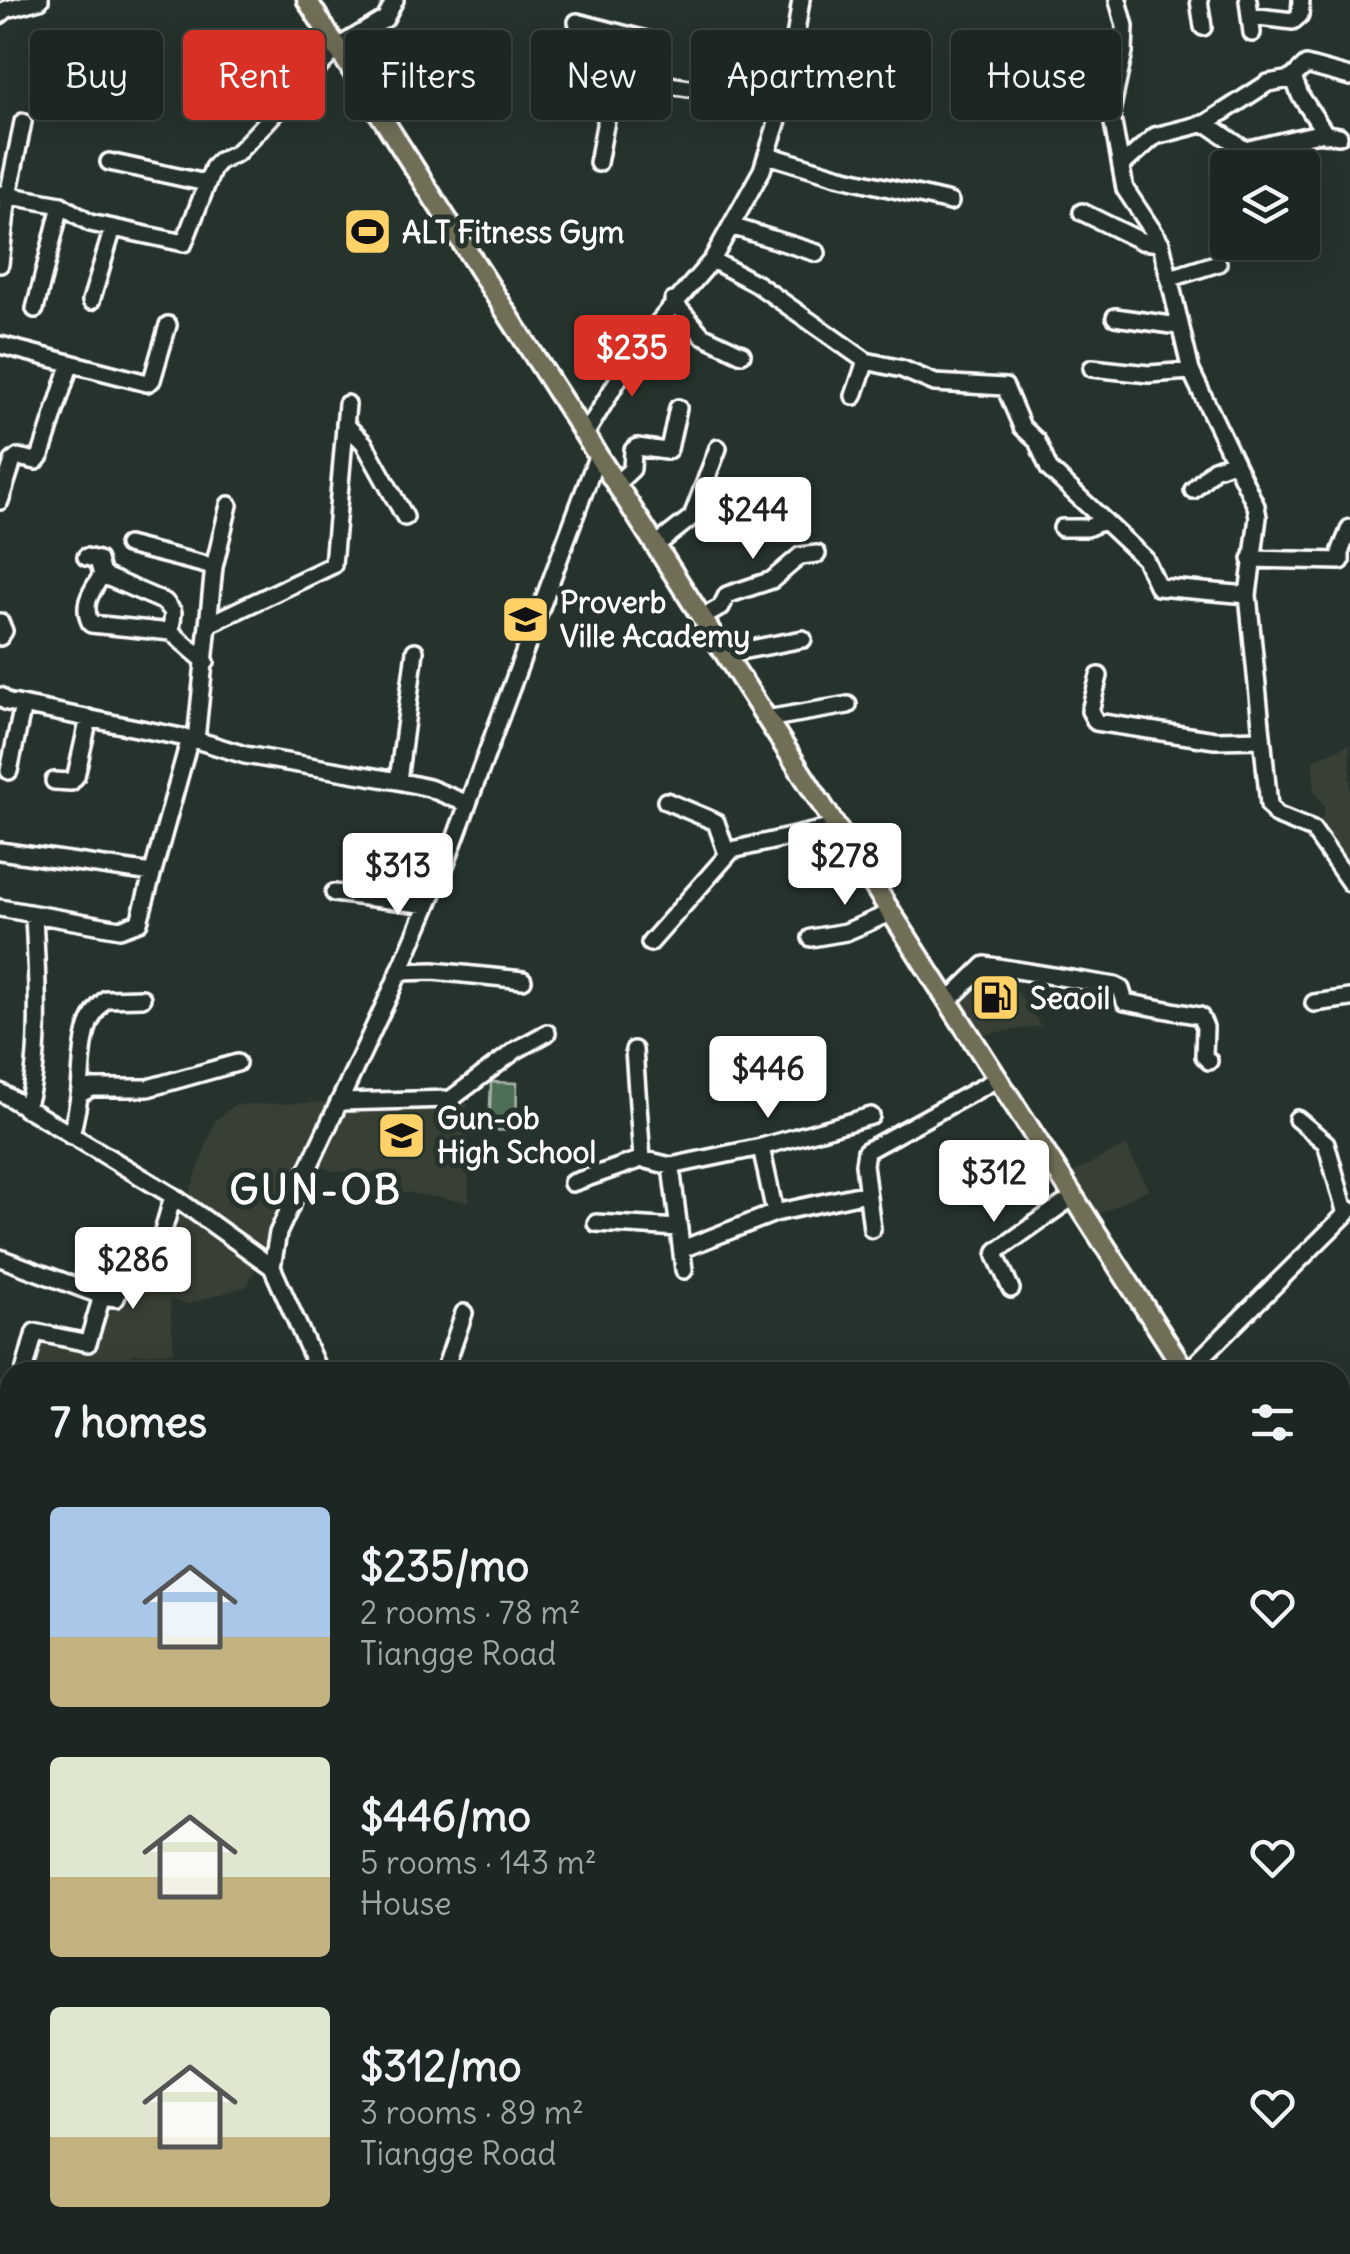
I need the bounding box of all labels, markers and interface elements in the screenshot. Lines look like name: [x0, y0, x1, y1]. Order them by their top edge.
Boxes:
chip: Buy: [30, 30, 163, 120]
chip: Rent: [183, 30, 325, 120]
chip: Filters: [345, 30, 511, 120]
chip: New: [531, 30, 671, 120]
chip: Apartment: [691, 30, 931, 120]
chip: House: [951, 30, 1121, 120]
map controls: [1210, 150, 1320, 260]
button: layers: [1210, 150, 1320, 260]
sports icon: ALT Fitness Gym: [341, 206, 393, 258]
place label: ALT Fitness Gym: [402, 213, 624, 251]
pin: $235: [573, 315, 691, 400]
text: $235: [596, 327, 668, 368]
pin: $244: [694, 477, 812, 562]
text: $244: [717, 489, 789, 530]
place label: Proverb Ville Academy: [560, 583, 750, 655]
school or university icon: Proverb Ville Academy: [499, 593, 551, 645]
pin: $278: [786, 823, 904, 908]
pin: $313: [339, 833, 457, 918]
text: $278: [810, 835, 880, 876]
text: $313: [365, 845, 431, 886]
fuel station icon: Seaoil: [969, 972, 1021, 1024]
place label: Seaoil: [1030, 979, 1110, 1017]
pin: $446: [709, 1036, 827, 1121]
text: $446: [731, 1048, 805, 1089]
place label: Gun-ob High School: [437, 1099, 596, 1171]
school or university icon: Gun-ob High School: [376, 1109, 428, 1161]
pin: $312: [935, 1140, 1053, 1225]
text: $312: [961, 1152, 1027, 1193]
district label: GUN-OB: [229, 1165, 403, 1215]
pin: $286: [74, 1227, 192, 1312]
text: $286: [97, 1239, 169, 1280]
icon: filters: [1245, 1395, 1300, 1450]
text: 7 homes: [50, 1396, 207, 1448]
text: $235/mo: [360, 1540, 529, 1592]
icon: home: [130, 1547, 250, 1667]
icon: heart: [1245, 1580, 1300, 1635]
text: 2 rooms · 78 m²: [360, 1592, 581, 1633]
text: Tiangge Road: [360, 1633, 556, 1674]
text: $446/mo: [360, 1790, 531, 1842]
icon: home: [130, 1797, 250, 1917]
icon: heart: [1245, 1830, 1300, 1885]
text: 5 rooms · 143 m²: [360, 1842, 597, 1883]
text: House: [360, 1883, 451, 1924]
text: $312/mo: [360, 2040, 522, 2092]
icon: home: [130, 2047, 250, 2167]
icon: heart: [1245, 2080, 1300, 2135]
text: 3 rooms · 89 m²: [360, 2092, 584, 2133]
text: Tiangge Road: [360, 2133, 556, 2174]

